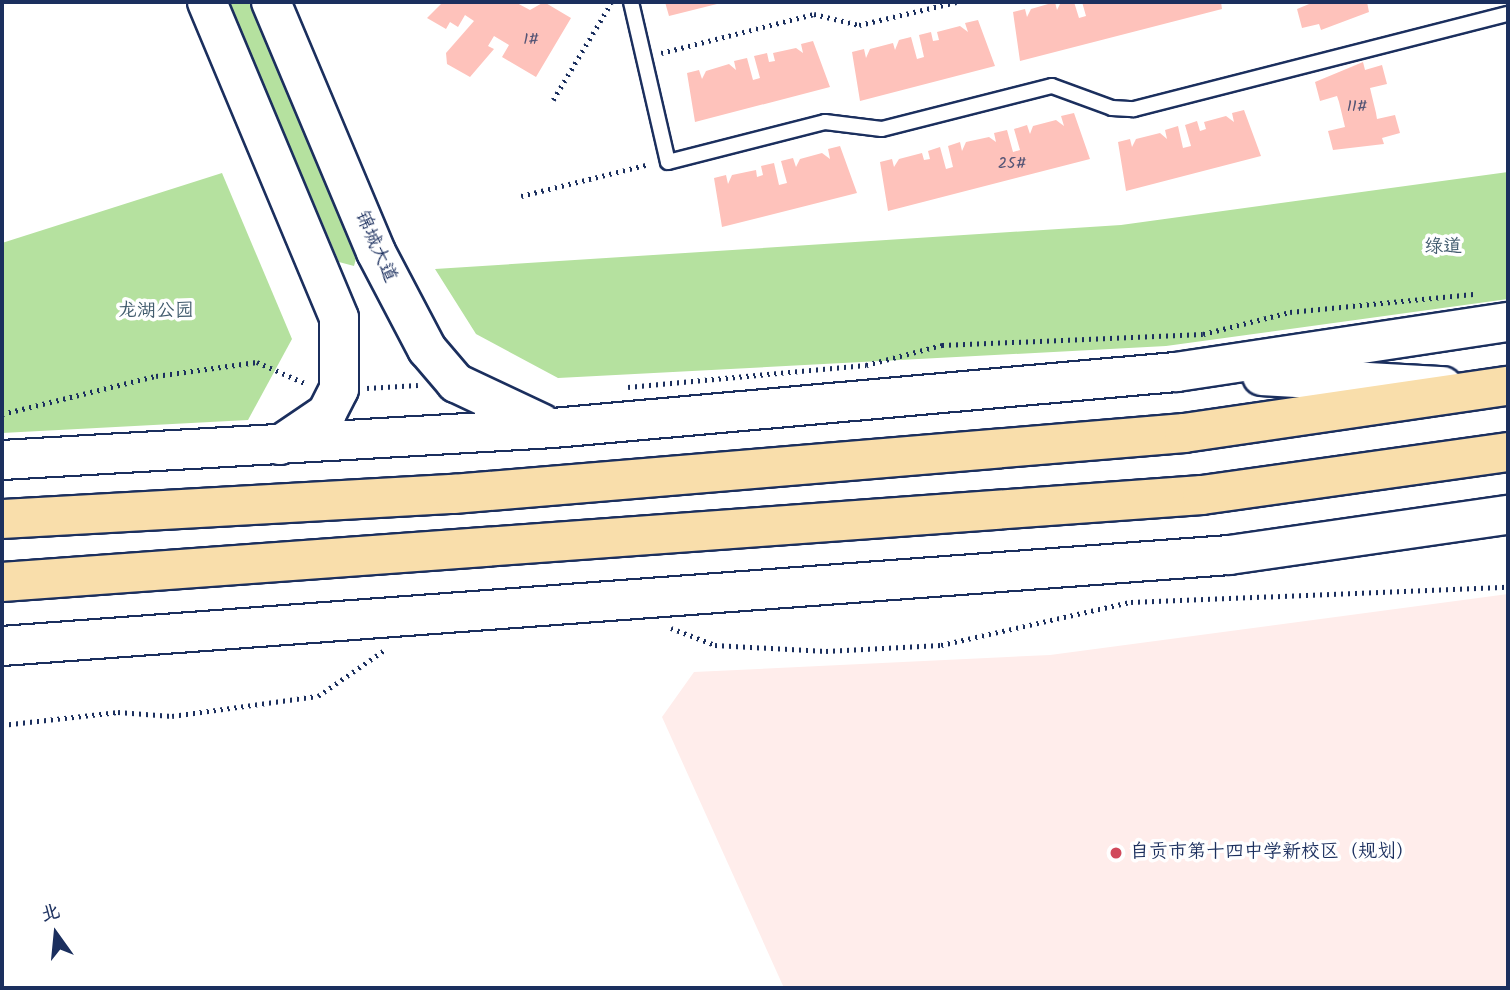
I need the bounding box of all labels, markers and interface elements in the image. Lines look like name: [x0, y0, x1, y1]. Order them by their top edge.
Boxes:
house number: 1#: [523, 30, 539, 50]
house number: 11#: [1347, 97, 1367, 117]
house number: 25#: [998, 154, 1026, 174]
street label: 锦城大道: [349, 208, 401, 286]
park label: 绿道: [1424, 237, 1462, 259]
park label: 龙湖公园: [118, 301, 194, 323]
place label: 自贡市第十四中学新校区（规划）: [1130, 842, 1415, 864]
marker: 自贡市第十四中学新校区（规划）: [1108, 845, 1124, 861]
text: 北: [37, 897, 64, 931]
north arrow: [21, 899, 91, 969]

